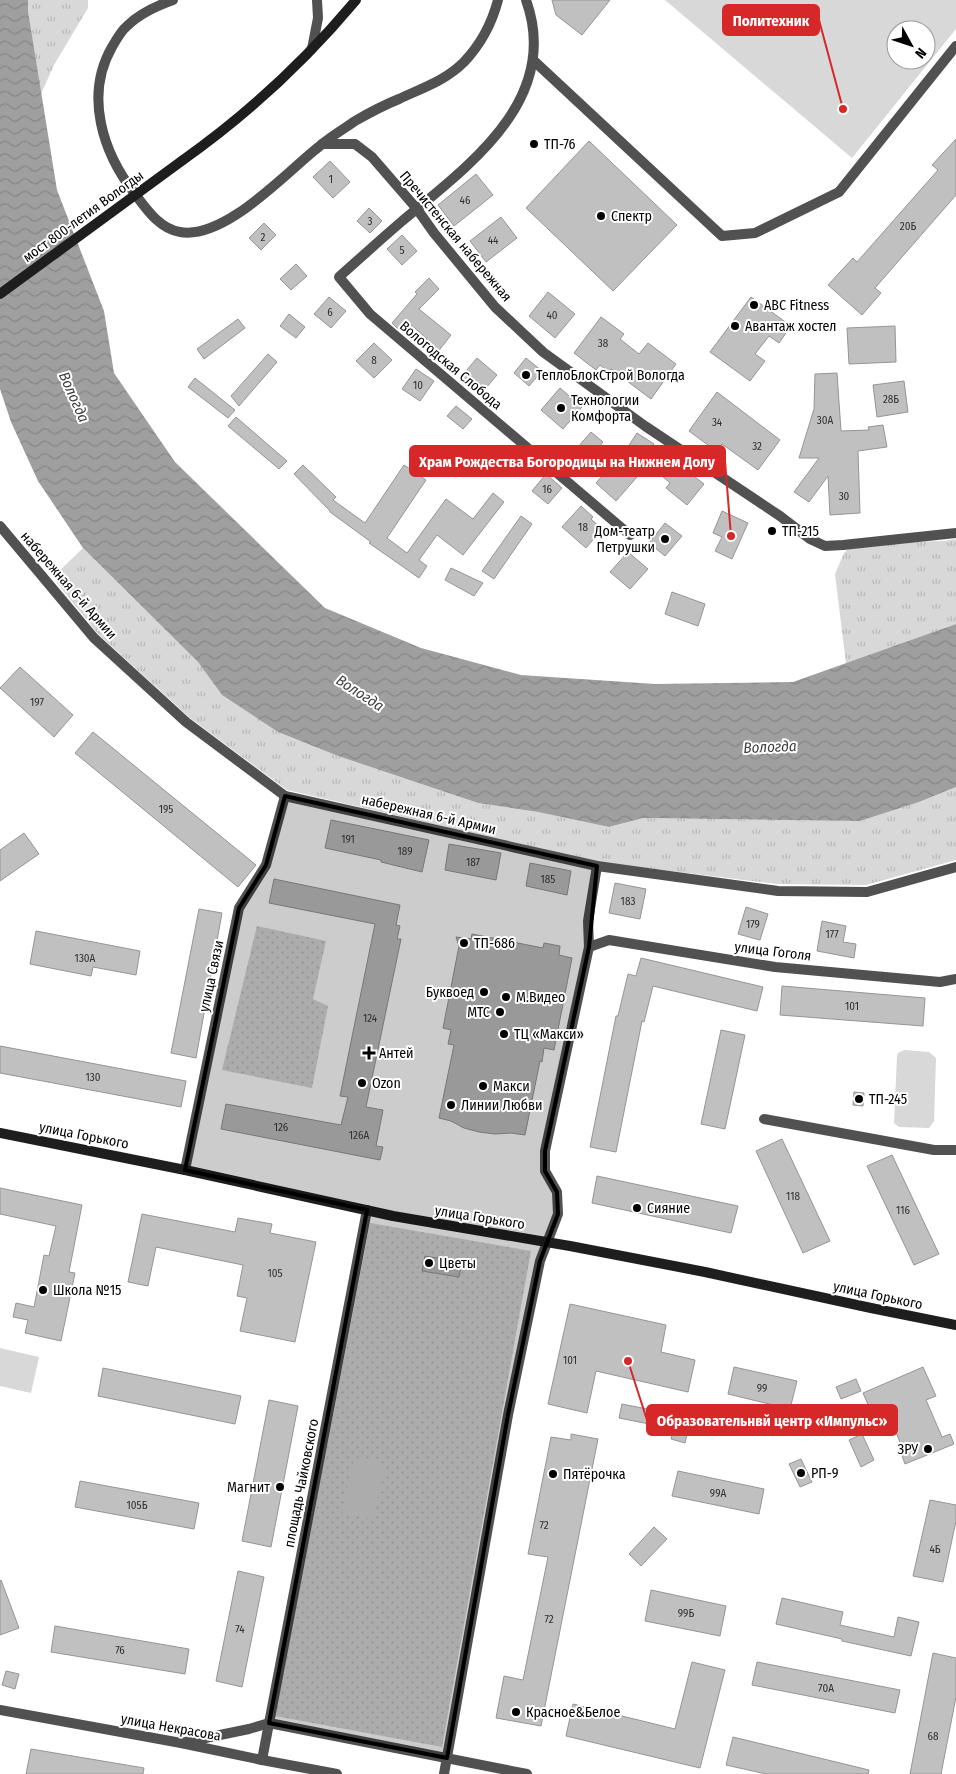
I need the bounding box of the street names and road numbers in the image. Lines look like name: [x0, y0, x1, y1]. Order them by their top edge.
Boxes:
street label: мост 800-летия Вологды: [20, 167, 147, 266]
street label: Пречистенская набережная: [396, 168, 515, 305]
street label: Вологодская Слобода: [396, 318, 505, 413]
street label: набережная 6-й Армии: [17, 528, 120, 643]
street label: набережная 6-й Армии: [360, 791, 498, 838]
street label: улица Гоголя: [734, 938, 812, 965]
street label: улица Связи: [196, 939, 227, 1014]
street label: улица Горького: [38, 1118, 130, 1153]
street label: улица Горького: [434, 1202, 526, 1233]
street label: улица Горького: [832, 1278, 924, 1313]
street label: площадь Чайковского: [281, 1417, 322, 1549]
street label: улица Некрасова: [120, 1710, 222, 1745]

